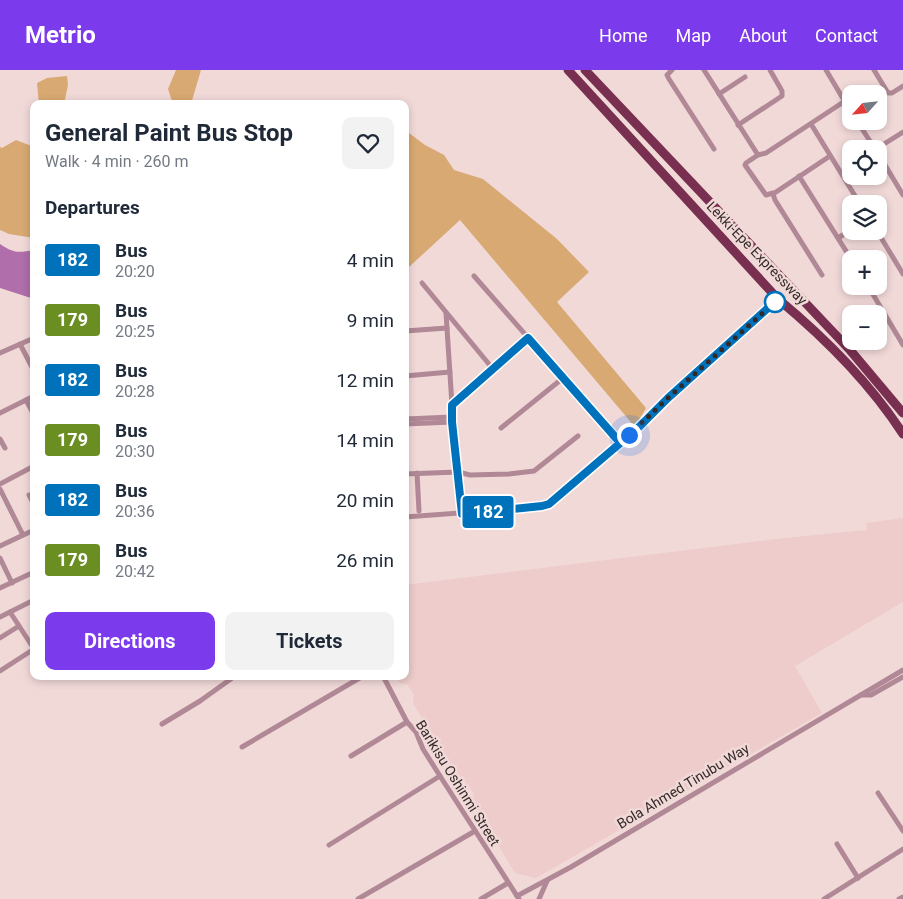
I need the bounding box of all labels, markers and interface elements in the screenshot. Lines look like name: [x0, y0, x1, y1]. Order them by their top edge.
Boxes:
text: Metrio: [25, 21, 96, 49]
text: Home: [599, 25, 648, 46]
text: Map: [676, 25, 711, 46]
text: About: [739, 25, 787, 46]
text: Contact: [815, 25, 878, 46]
north arrow: [842, 85, 888, 130]
map controls: [842, 85, 887, 350]
button: heart: [342, 117, 394, 169]
text: General Paint Bus Stop: [45, 119, 293, 147]
button: locate: [842, 140, 887, 185]
text: Walk · 4 min · 260 m: [45, 152, 189, 171]
button: layers: [842, 195, 887, 240]
text: Departures: [45, 196, 140, 219]
street label: Lekki-Epe Expressway: [704, 198, 811, 308]
text: Bus: [115, 239, 148, 262]
text: 182: [57, 249, 88, 270]
text: 4 min: [347, 249, 394, 272]
button: +: [842, 250, 887, 295]
text: 20:20: [115, 262, 155, 281]
unlabelled marker: [764, 291, 786, 313]
text: Bus: [115, 299, 148, 322]
button: −: [842, 305, 887, 350]
text: 179: [57, 309, 88, 330]
text: 9 min: [347, 309, 394, 332]
text: 20:25: [115, 322, 155, 341]
text: Bus: [115, 359, 148, 382]
text: 182: [57, 369, 88, 390]
text: 12 min: [336, 369, 394, 392]
text: 20:28: [115, 382, 155, 401]
text: Bus: [115, 419, 148, 442]
your location: [617, 423, 642, 448]
text: 179: [57, 429, 88, 450]
text: 14 min: [336, 429, 394, 452]
text: 20:30: [115, 442, 155, 461]
text: Bus: [115, 479, 148, 502]
text: 182: [57, 489, 88, 510]
text: 20 min: [336, 489, 394, 512]
line badge: 182: [459, 496, 517, 528]
text: 182: [473, 501, 503, 522]
text: 20:36: [115, 502, 155, 521]
text: Bus: [115, 539, 148, 562]
text: 179: [57, 549, 88, 570]
text: 26 min: [336, 549, 394, 572]
text: 20:42: [115, 562, 155, 581]
button: Directions: [45, 612, 215, 670]
button: Tickets: [225, 612, 394, 670]
street label: Barikisu Oshinmi Street: [413, 717, 503, 849]
street label: Bola Ahmed Tinubu Way: [614, 740, 752, 832]

